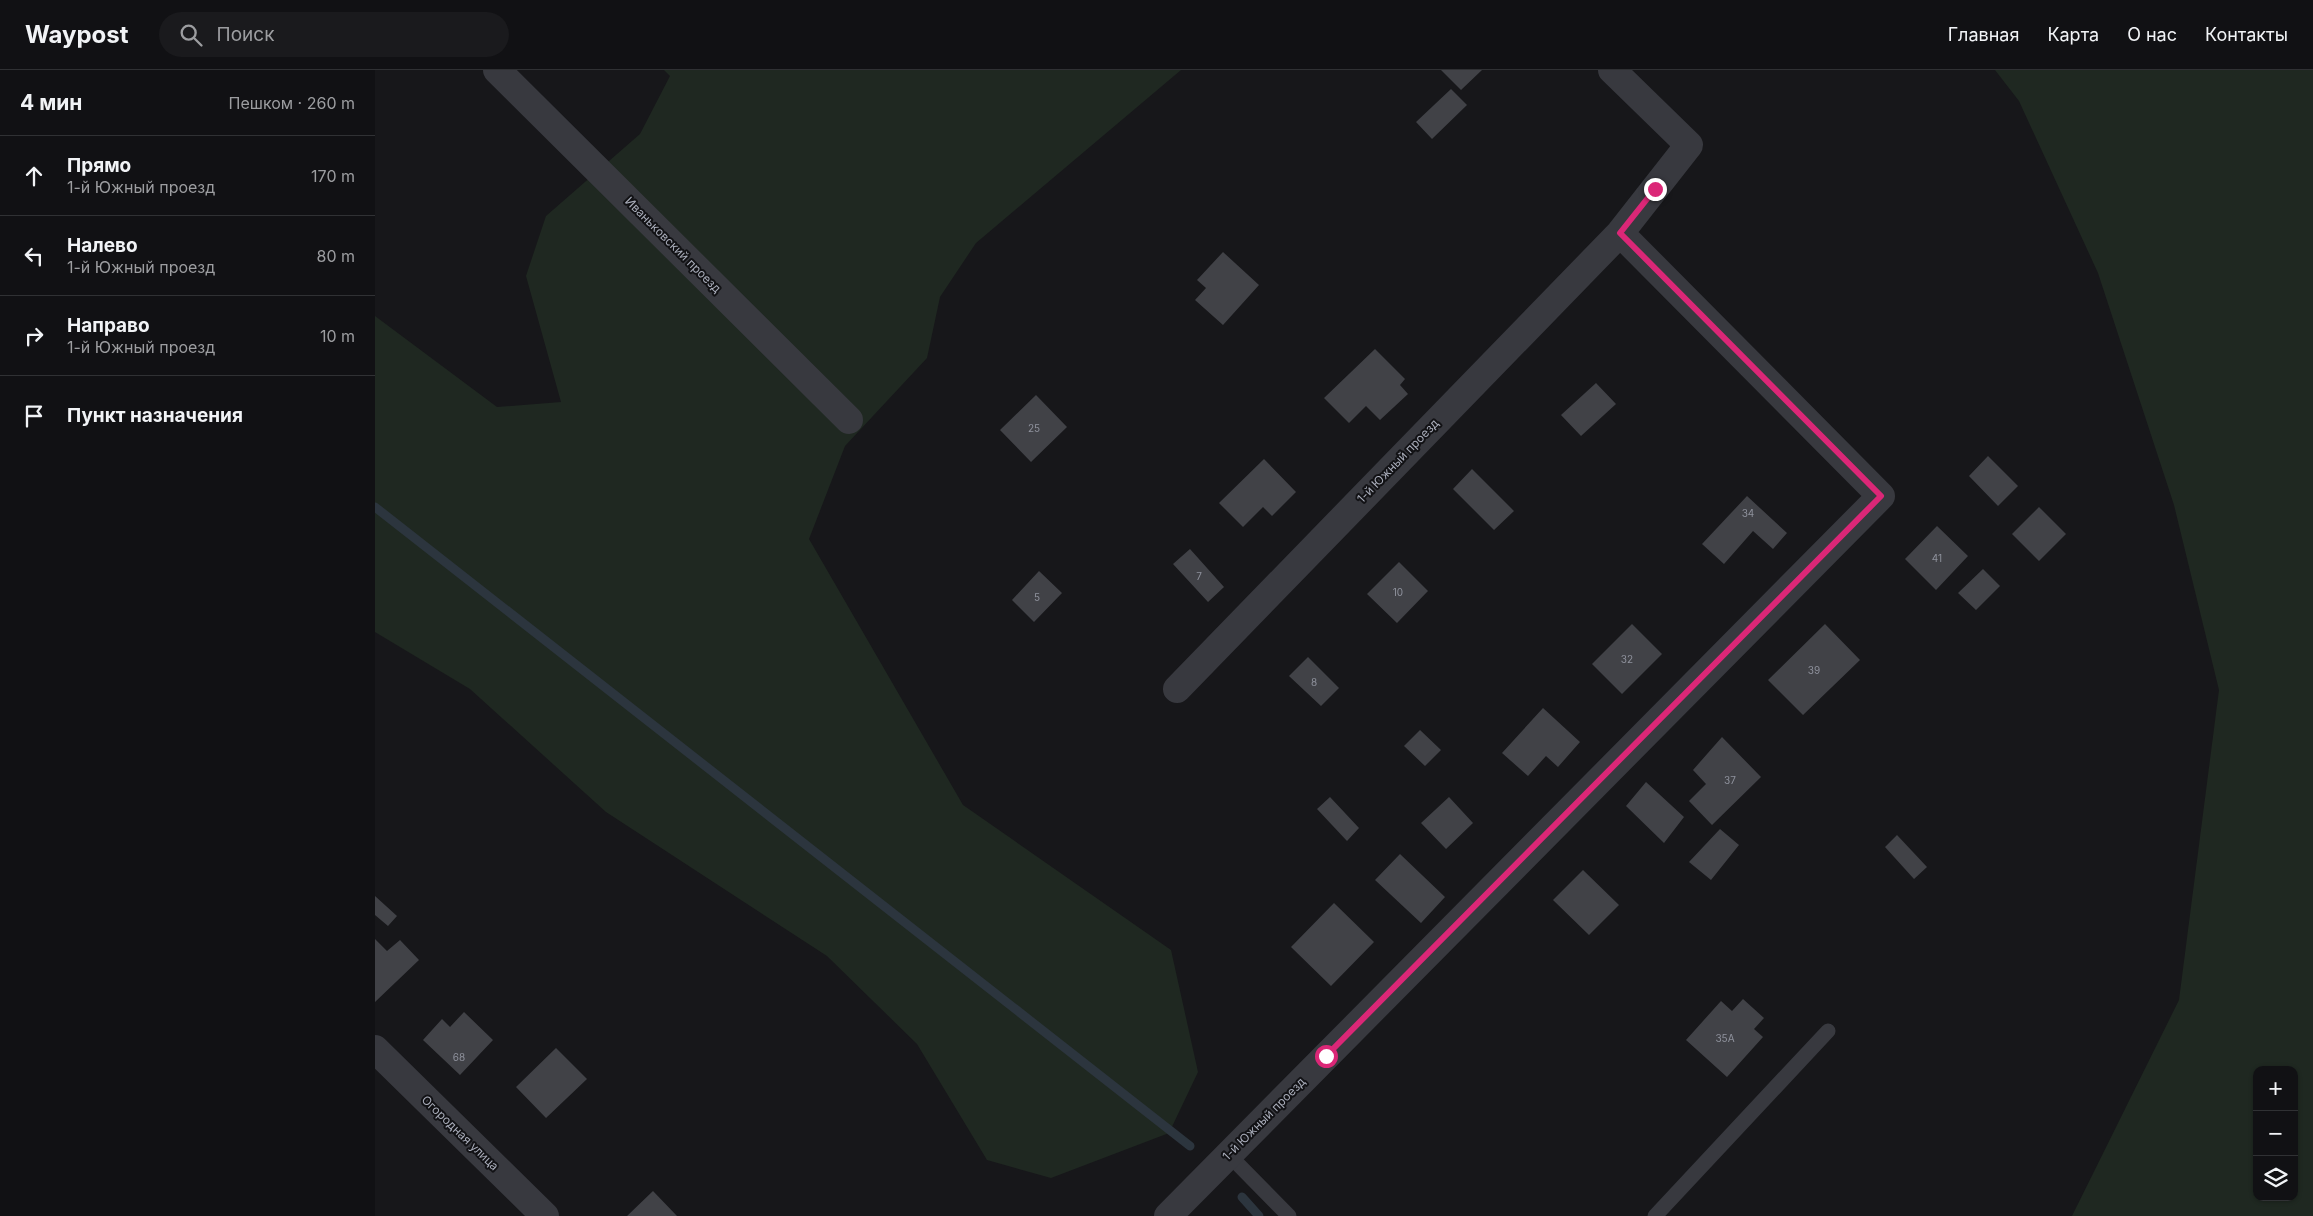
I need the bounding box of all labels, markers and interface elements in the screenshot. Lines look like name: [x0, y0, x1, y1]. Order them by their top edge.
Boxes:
search box: [159, 12, 509, 57]
text: Waypost: [25, 20, 129, 49]
icon: search: [177, 21, 205, 49]
text: Поиск: [217, 23, 274, 46]
text: Главная: [1948, 24, 2019, 45]
text: Карта: [2047, 24, 2099, 45]
text: О нас: [2127, 24, 2177, 45]
text: Контакты: [2205, 24, 2288, 45]
text: 4 мин: [20, 90, 82, 115]
text: Пешком · 260 m: [229, 93, 355, 113]
text: Прямо: [67, 154, 131, 177]
icon: ahead: [20, 162, 48, 190]
text: 170 m: [311, 166, 355, 186]
text: 1-й Южный проезд: [67, 177, 215, 197]
route end: [1644, 178, 1667, 201]
street label: Иваньковский проезд: [622, 194, 725, 296]
text: Налево: [67, 234, 138, 257]
icon: left: [20, 242, 48, 270]
text: 80 m: [316, 246, 355, 266]
text: 1-й Южный проезд: [67, 257, 215, 277]
text: Направо: [67, 314, 150, 337]
icon: right: [20, 322, 48, 350]
text: 10 m: [320, 326, 355, 346]
text: 1-й Южный проезд: [67, 337, 215, 357]
icon: arrive: [20, 402, 48, 430]
text: Пункт назначения: [67, 404, 243, 427]
street label: 1-й Южный проезд: [1354, 415, 1442, 506]
house number: 25: [1028, 422, 1040, 434]
house number: 34: [1742, 507, 1754, 519]
house number: 41: [1932, 552, 1942, 564]
house number: 7: [1196, 570, 1202, 582]
house number: 10: [1393, 586, 1403, 598]
house number: 5: [1034, 591, 1040, 603]
house number: 32: [1621, 653, 1633, 665]
house number: 39: [1808, 664, 1820, 676]
house number: 8: [1311, 676, 1317, 688]
house number: 37: [1724, 774, 1736, 786]
house number: 35А: [1715, 1032, 1735, 1044]
route start: [1315, 1045, 1338, 1068]
house number: 68: [453, 1051, 465, 1063]
map controls: [2253, 1066, 2298, 1201]
button: +: [2253, 1066, 2298, 1111]
street label: 1-й Южный проезд: [1219, 1074, 1309, 1163]
street label: Огородная улица: [419, 1092, 502, 1173]
button: −: [2253, 1111, 2298, 1156]
button: layers: [2253, 1156, 2298, 1201]

